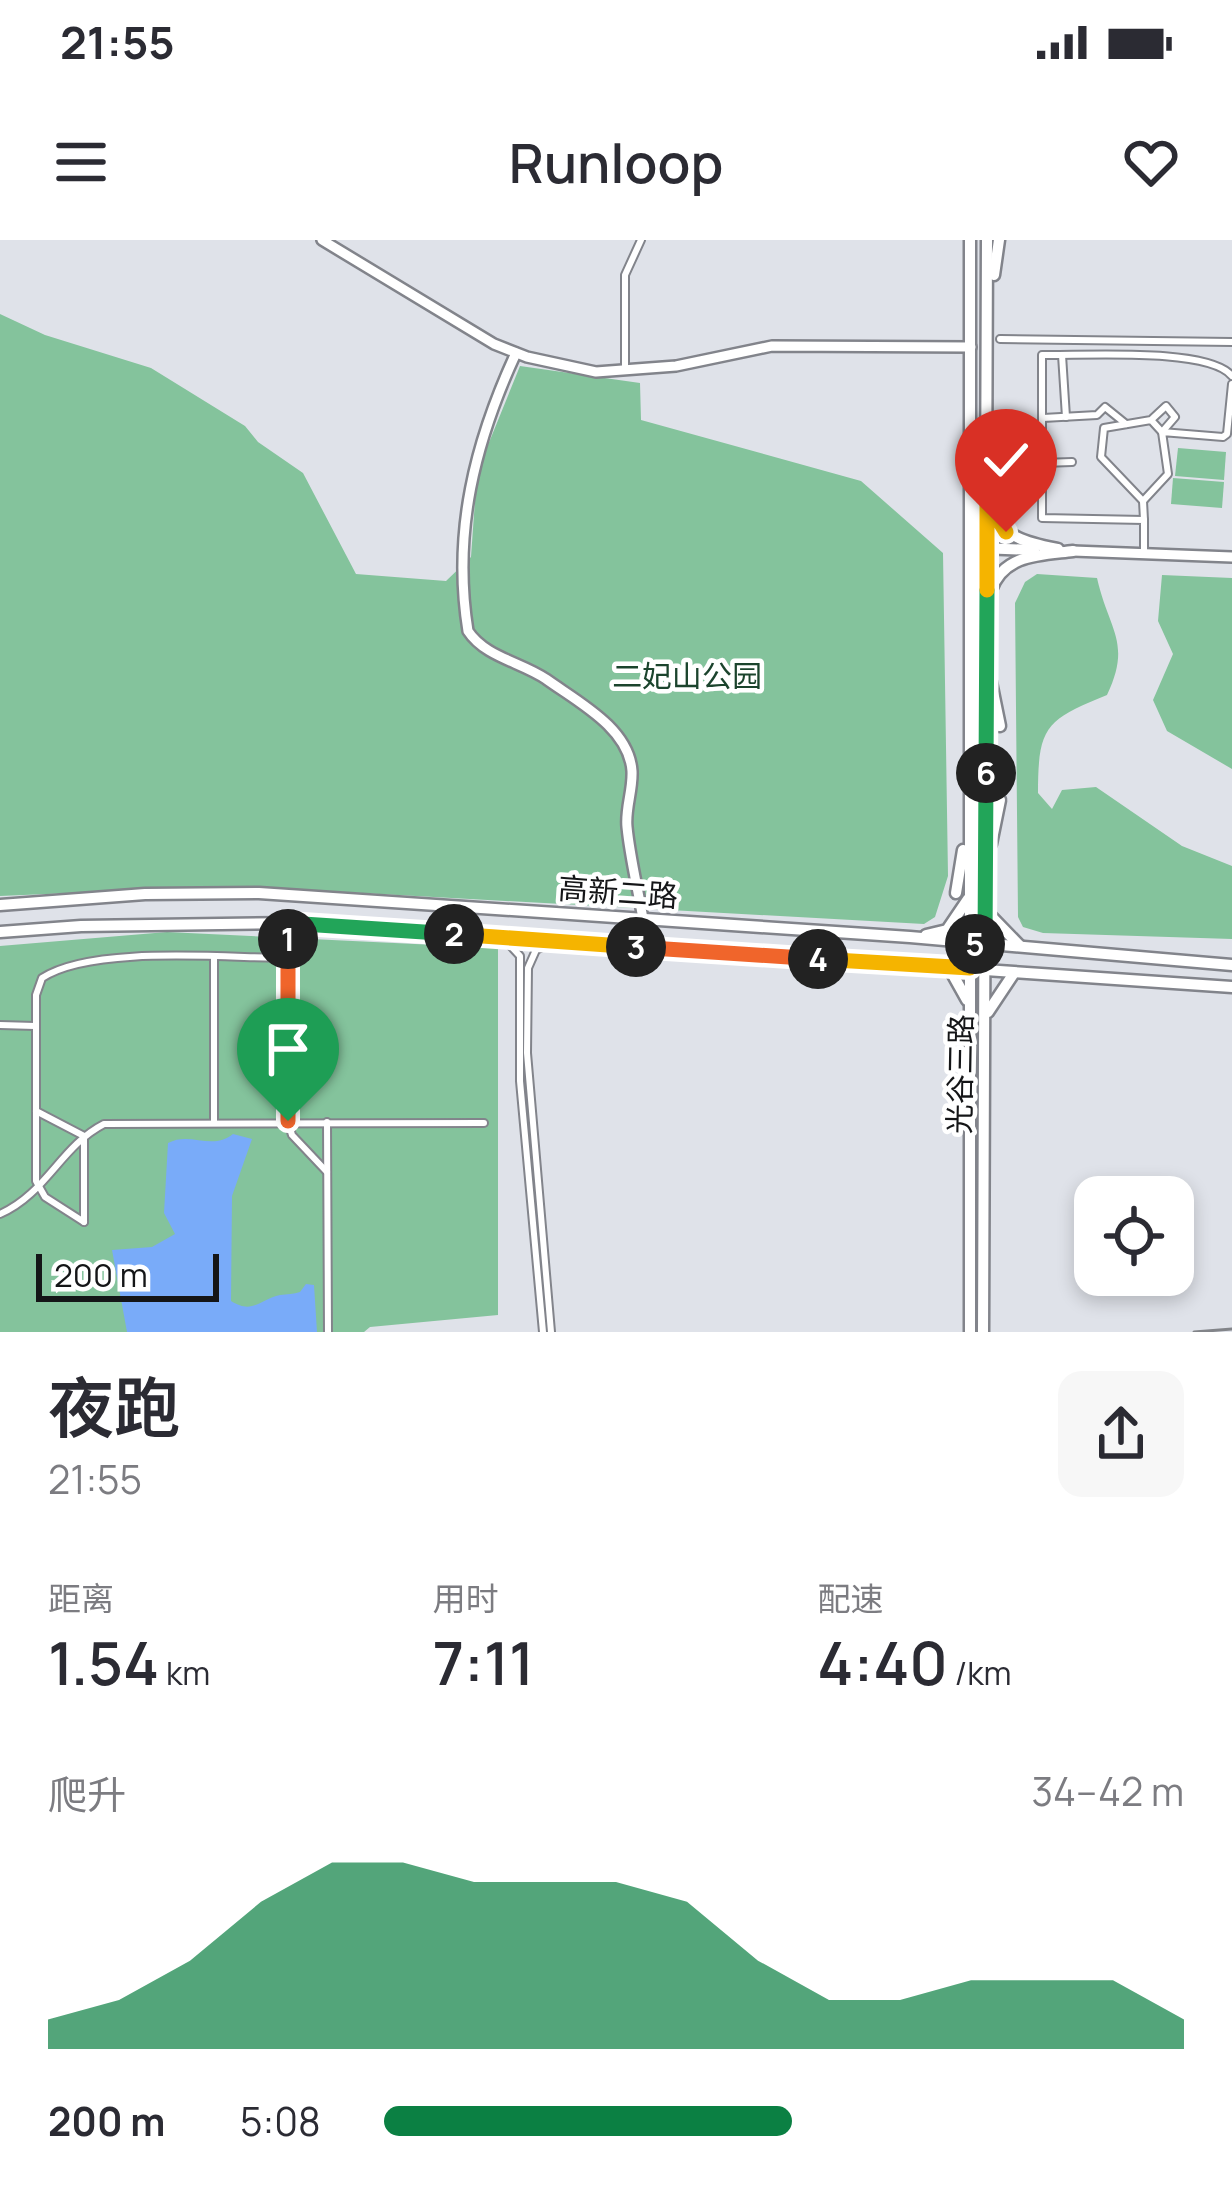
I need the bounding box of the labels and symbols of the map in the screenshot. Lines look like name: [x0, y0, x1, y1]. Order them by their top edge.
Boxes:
pin: [955, 409, 1057, 532]
park label: 二妃山公园: [612, 655, 762, 696]
pin: 6: [956, 743, 1016, 803]
street label: 高新二路: [557, 867, 679, 916]
pin: 2: [424, 904, 484, 964]
pin: 1: [258, 909, 318, 969]
pin: 5: [945, 914, 1005, 974]
pin: 3: [606, 917, 666, 977]
pin: 4: [788, 929, 848, 989]
pin: [237, 998, 339, 1121]
street label: 光谷三路: [938, 1014, 981, 1134]
scale bar: [36, 1248, 219, 1301]

